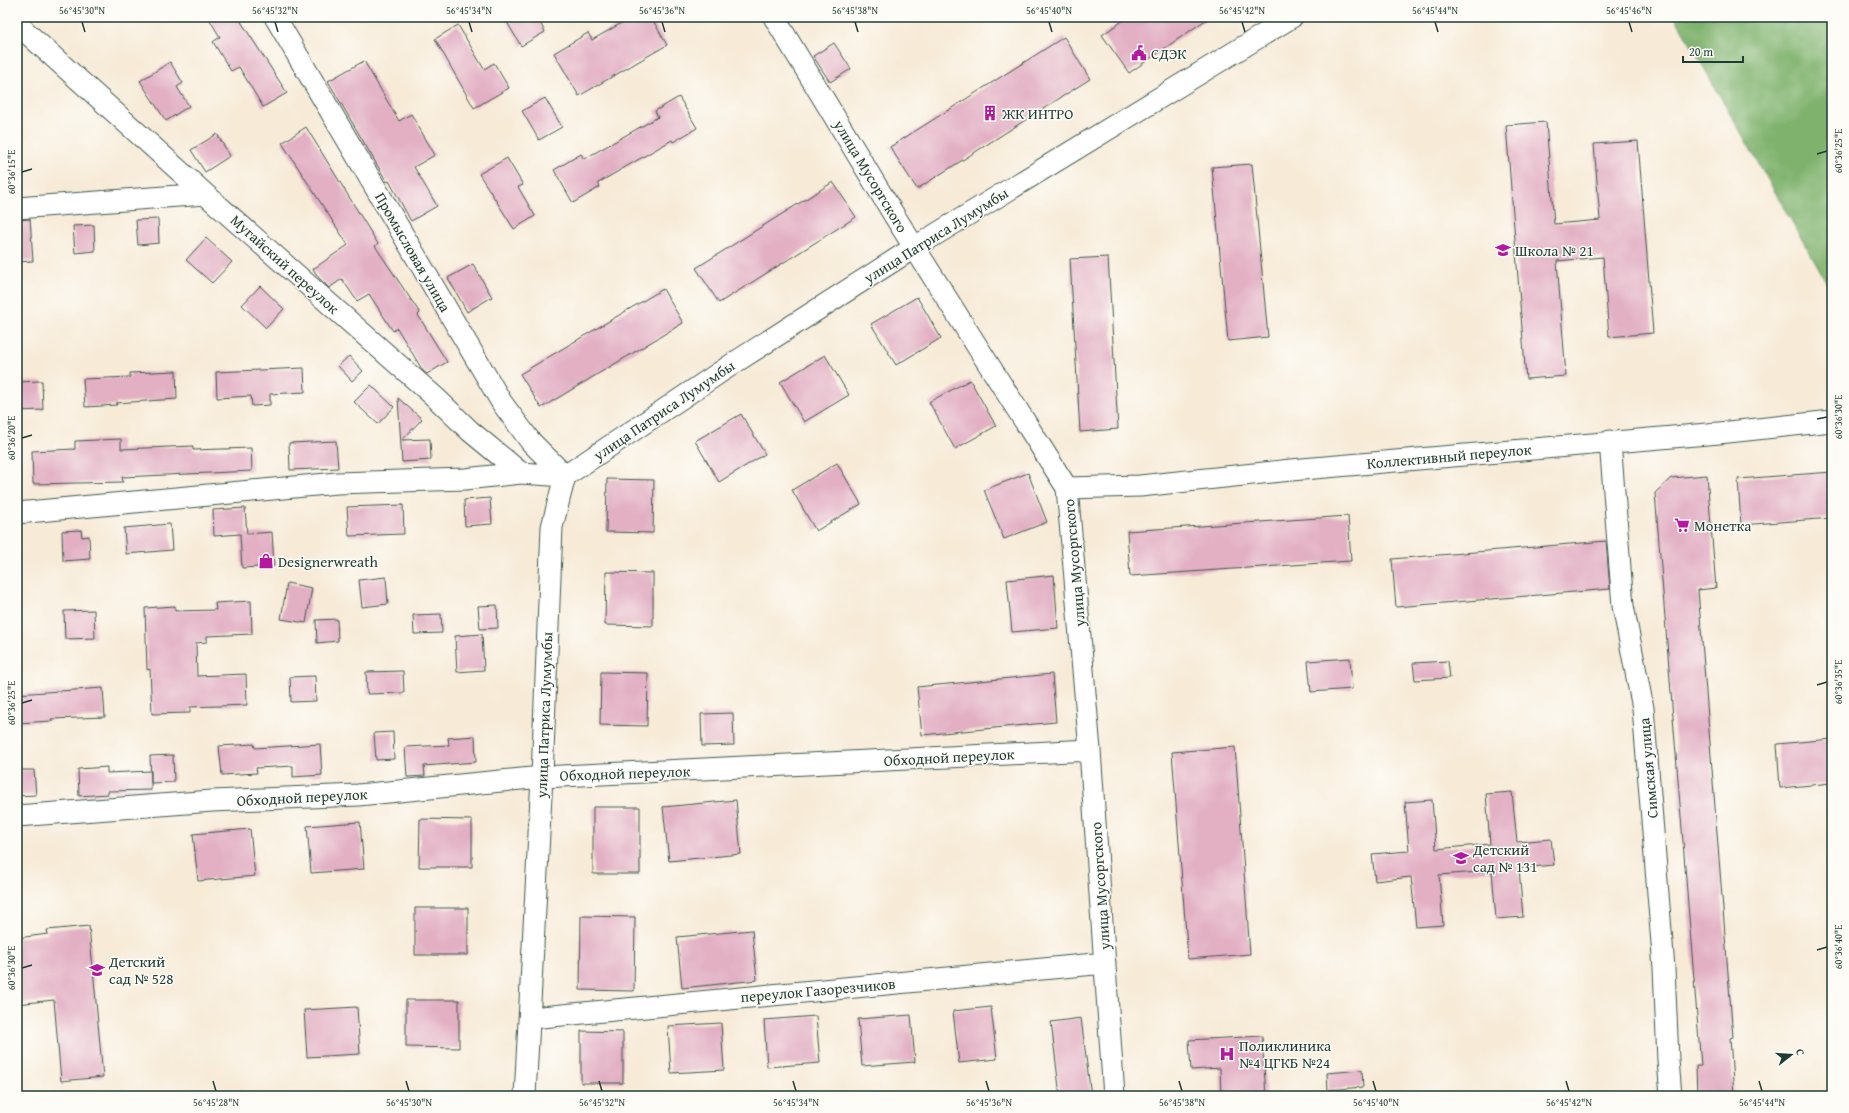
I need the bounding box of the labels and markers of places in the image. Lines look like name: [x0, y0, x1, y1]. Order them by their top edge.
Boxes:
place label: СДЭК: [1151, 43, 1187, 64]
public building icon: СДЭК: [1130, 44, 1148, 62]
place label: ЖК ИНТРО: [1001, 103, 1073, 124]
building icon: ЖК ИНТРО: [981, 104, 999, 122]
place label: Школа № 21: [1515, 240, 1594, 261]
school or university icon: Школа № 21: [1494, 241, 1512, 259]
place label: Монетка: [1694, 515, 1752, 536]
supermarket icon: Монетка: [1673, 516, 1691, 534]
place label: Designerwreath: [278, 551, 378, 572]
shop icon: Designerwreath: [257, 552, 275, 570]
place label: Детский сад № 131: [1472, 839, 1537, 877]
school or university icon: Детский сад № 131: [1452, 849, 1470, 867]
place label: Детский сад № 528: [108, 951, 173, 989]
school or university icon: Детский сад № 528: [88, 961, 106, 979]
place label: Поликлиника №4 ЦГКБ №24: [1239, 1035, 1332, 1073]
hospital icon: Поликлиника №4 ЦГКБ №24: [1218, 1045, 1236, 1063]

